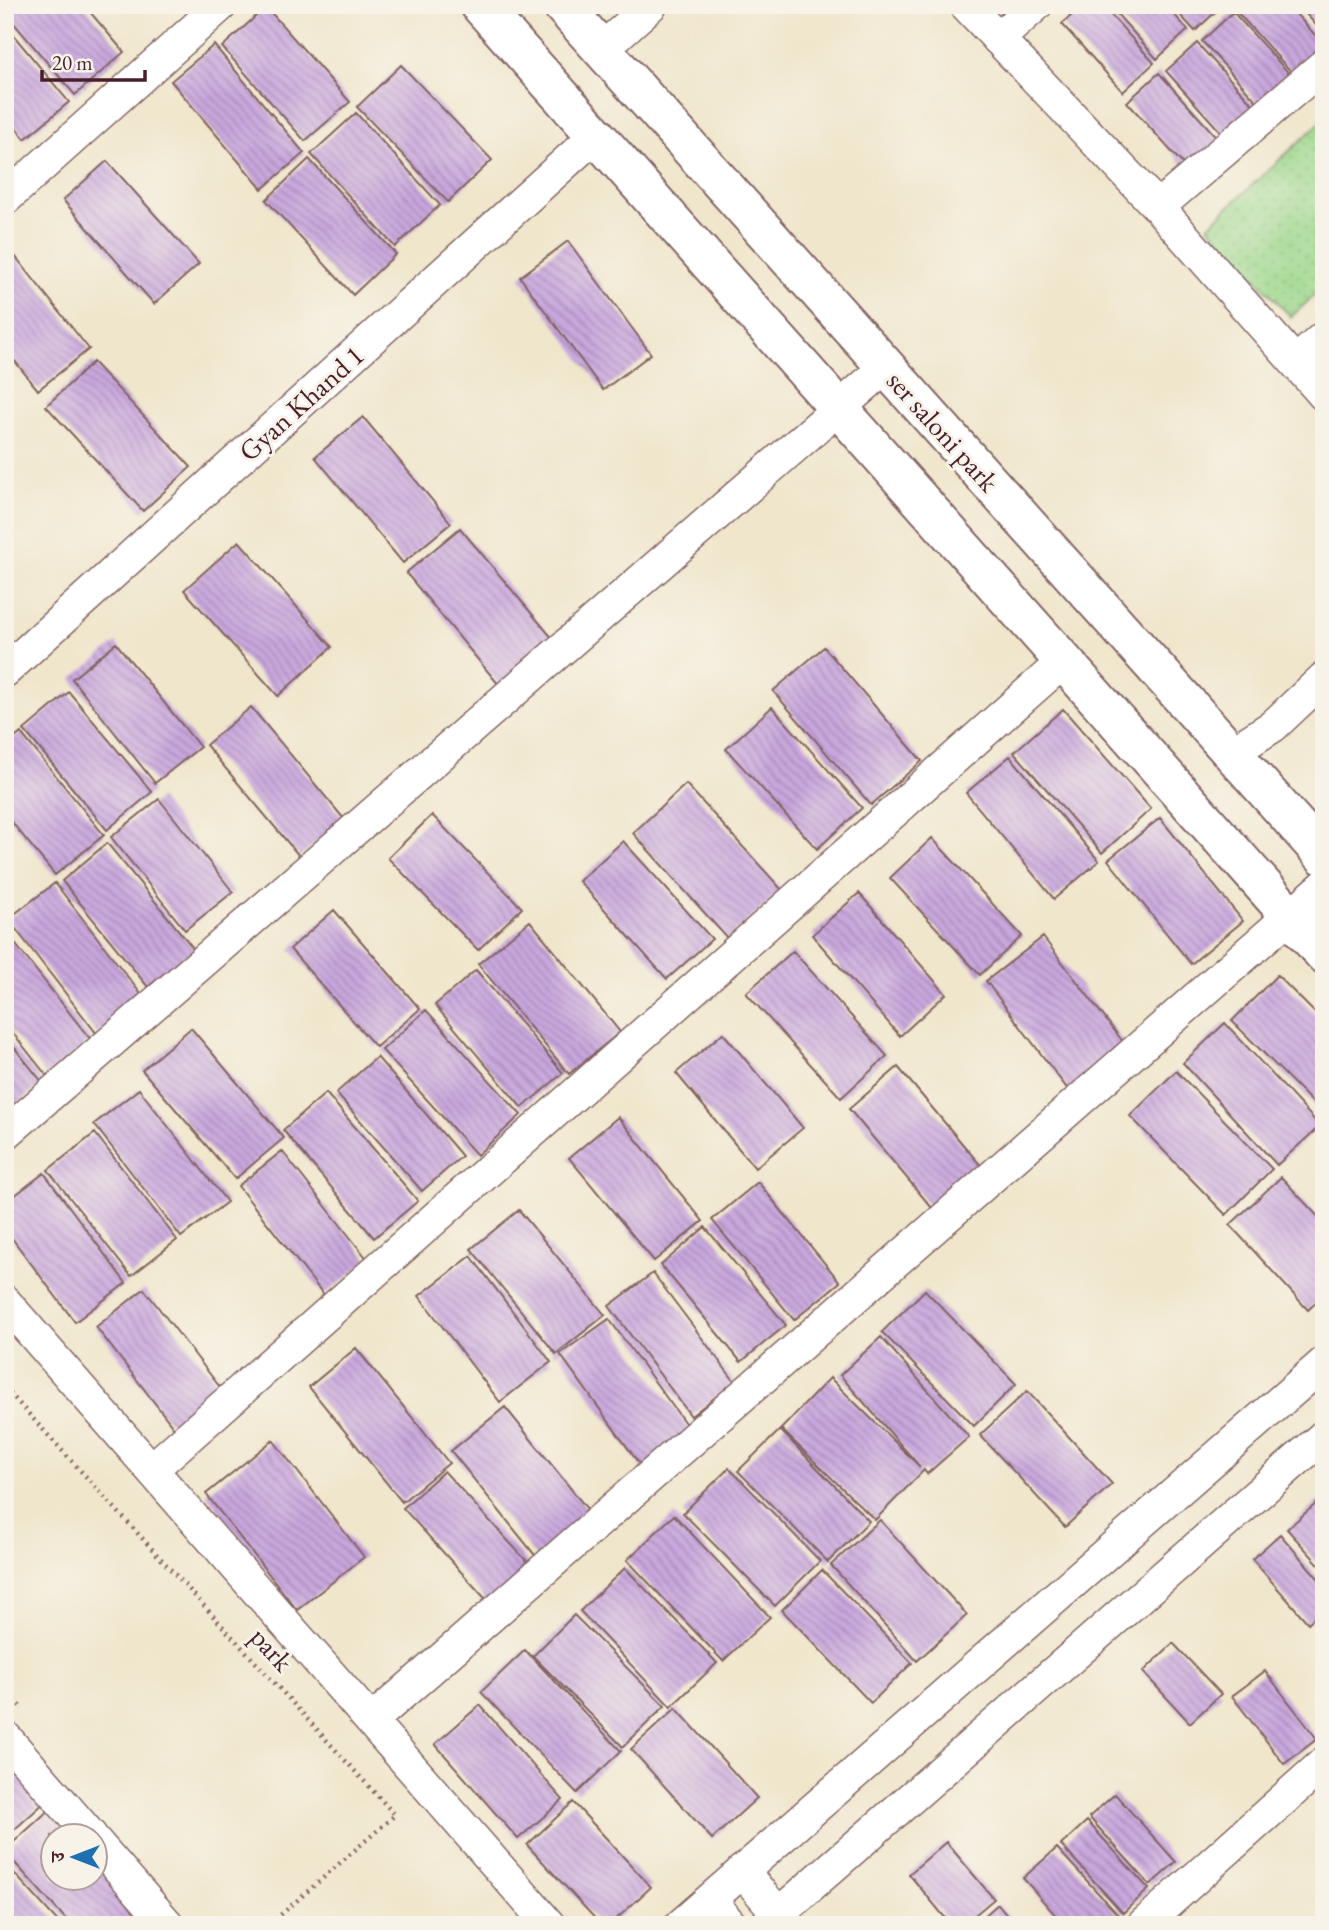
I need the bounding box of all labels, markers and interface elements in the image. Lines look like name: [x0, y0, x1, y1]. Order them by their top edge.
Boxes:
scale bar: [42, 38, 145, 82]
text: 20 m: [52, 49, 93, 76]
street label: Gyan Khand 1: [231, 337, 371, 469]
street label: ser saloni park: [879, 363, 1007, 500]
street label: park: [243, 1619, 302, 1679]
north arrow: [38, 1822, 108, 1892]
text: उ: [45, 1851, 70, 1864]

